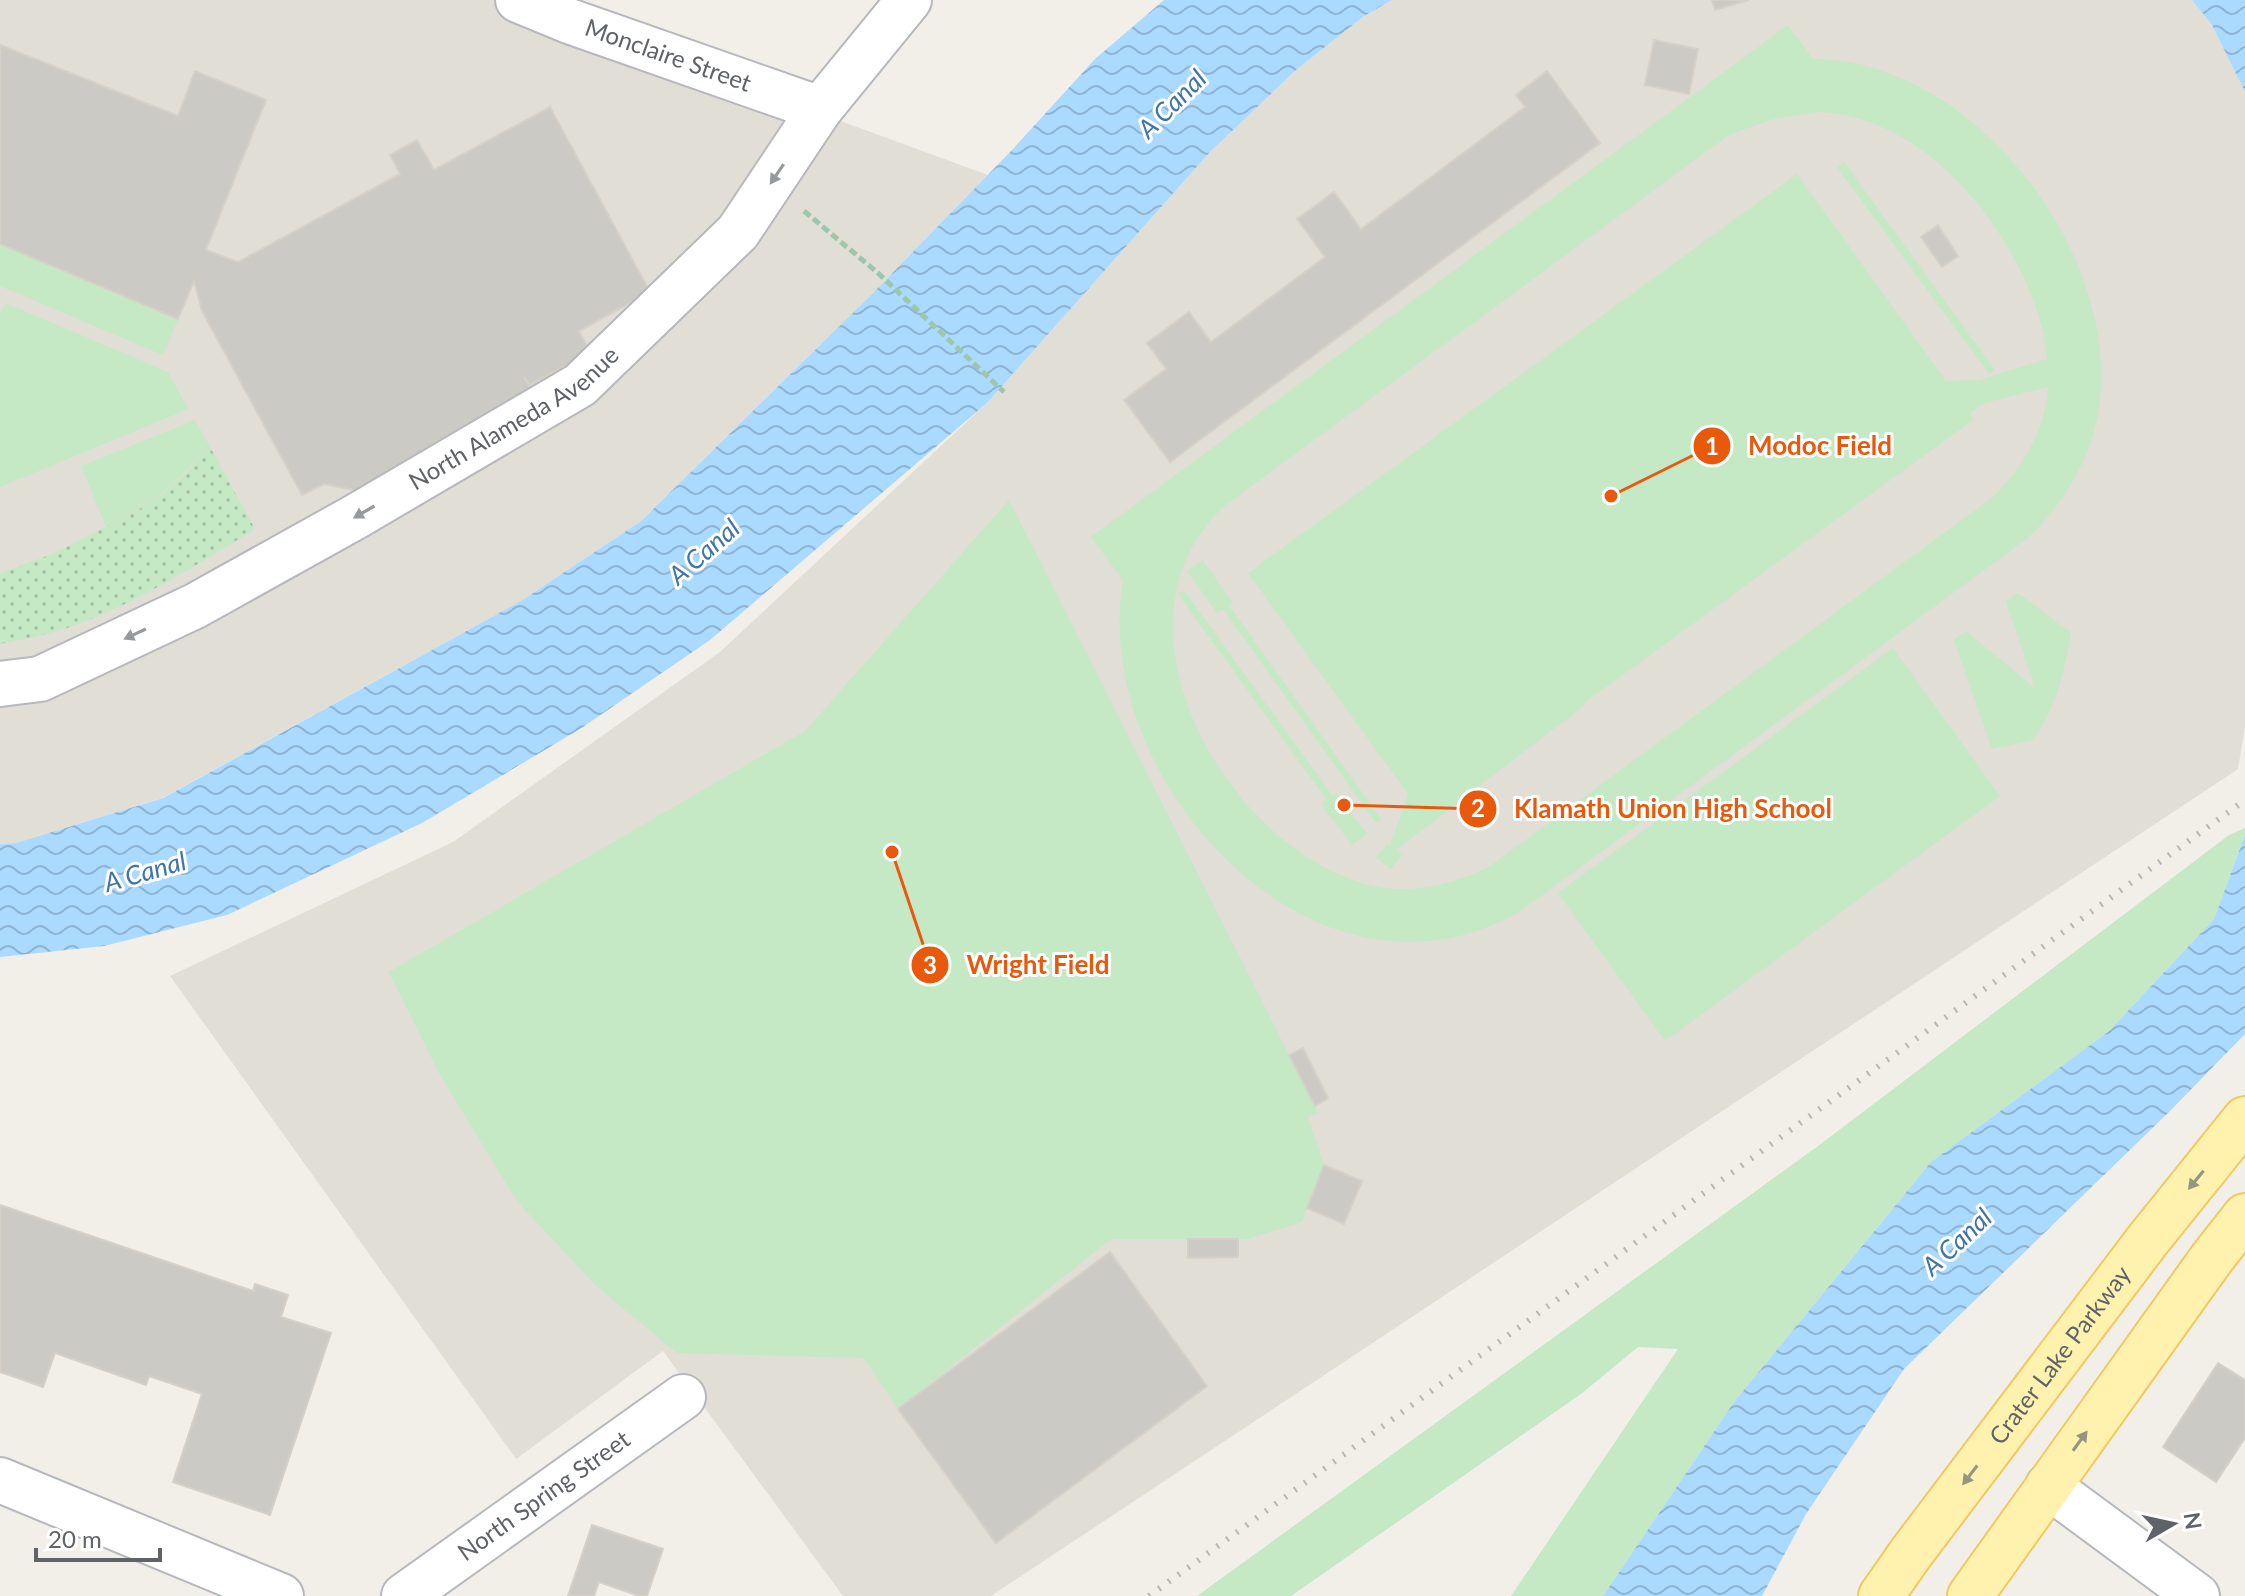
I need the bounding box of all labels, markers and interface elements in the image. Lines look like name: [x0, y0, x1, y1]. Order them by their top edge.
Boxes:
street label: Monclaire Street: [581, 12, 756, 97]
water label: A Canal: [1130, 62, 1212, 145]
one-way arrow: [770, 163, 784, 185]
street label: North Alameda Avenue: [403, 340, 624, 495]
callout: Modoc Field: [1692, 421, 1908, 471]
text: Modoc Field: [1748, 429, 1892, 461]
text: 1: [1705, 431, 1719, 460]
one-way arrow: [353, 505, 375, 519]
water label: A Canal: [660, 512, 746, 592]
one-way arrow: [123, 627, 147, 641]
callout: Klamath Union High School: [1458, 784, 1848, 834]
text: Klamath Union High School: [1514, 792, 1832, 824]
text: 2: [1471, 793, 1485, 822]
water label: A Canal: [99, 844, 190, 898]
callout: Wright Field: [910, 940, 1125, 990]
text: Wright Field: [966, 948, 1110, 980]
text: 3: [923, 950, 937, 979]
one-way arrow: [2189, 1170, 2205, 1190]
water label: A Canal: [1914, 1201, 1998, 1282]
street label: Crater Lake Parkway: [1982, 1259, 2136, 1450]
street label: North Spring Street: [451, 1423, 635, 1566]
one-way arrow: [2072, 1431, 2088, 1452]
one-way arrow: [1963, 1465, 1979, 1485]
north arrow: [2133, 1484, 2213, 1564]
text: N: [2179, 1510, 2208, 1531]
scale bar: [36, 1512, 160, 1562]
text: 20 m: [48, 1524, 102, 1553]

